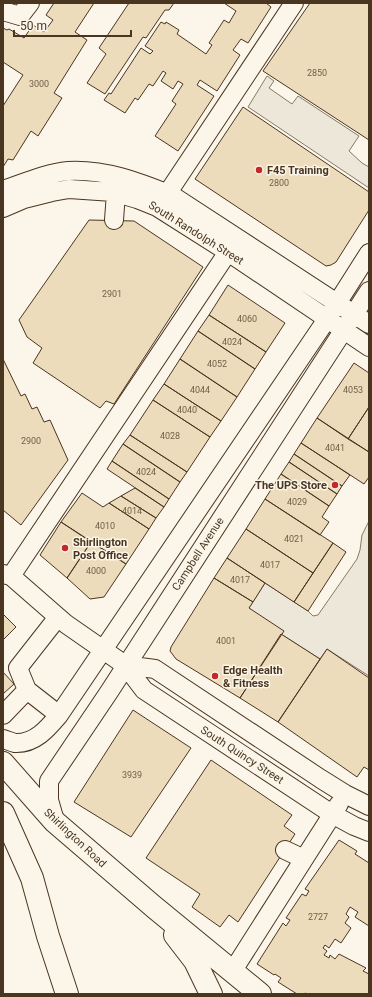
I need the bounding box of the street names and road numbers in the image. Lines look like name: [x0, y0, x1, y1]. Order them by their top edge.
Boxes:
street label: South Randolph Street: [146, 199, 246, 268]
street label: Campbell Avenue: [169, 515, 227, 593]
street label: South Quincy Street: [198, 723, 286, 787]
street label: Shirlington Road: [41, 806, 109, 870]

